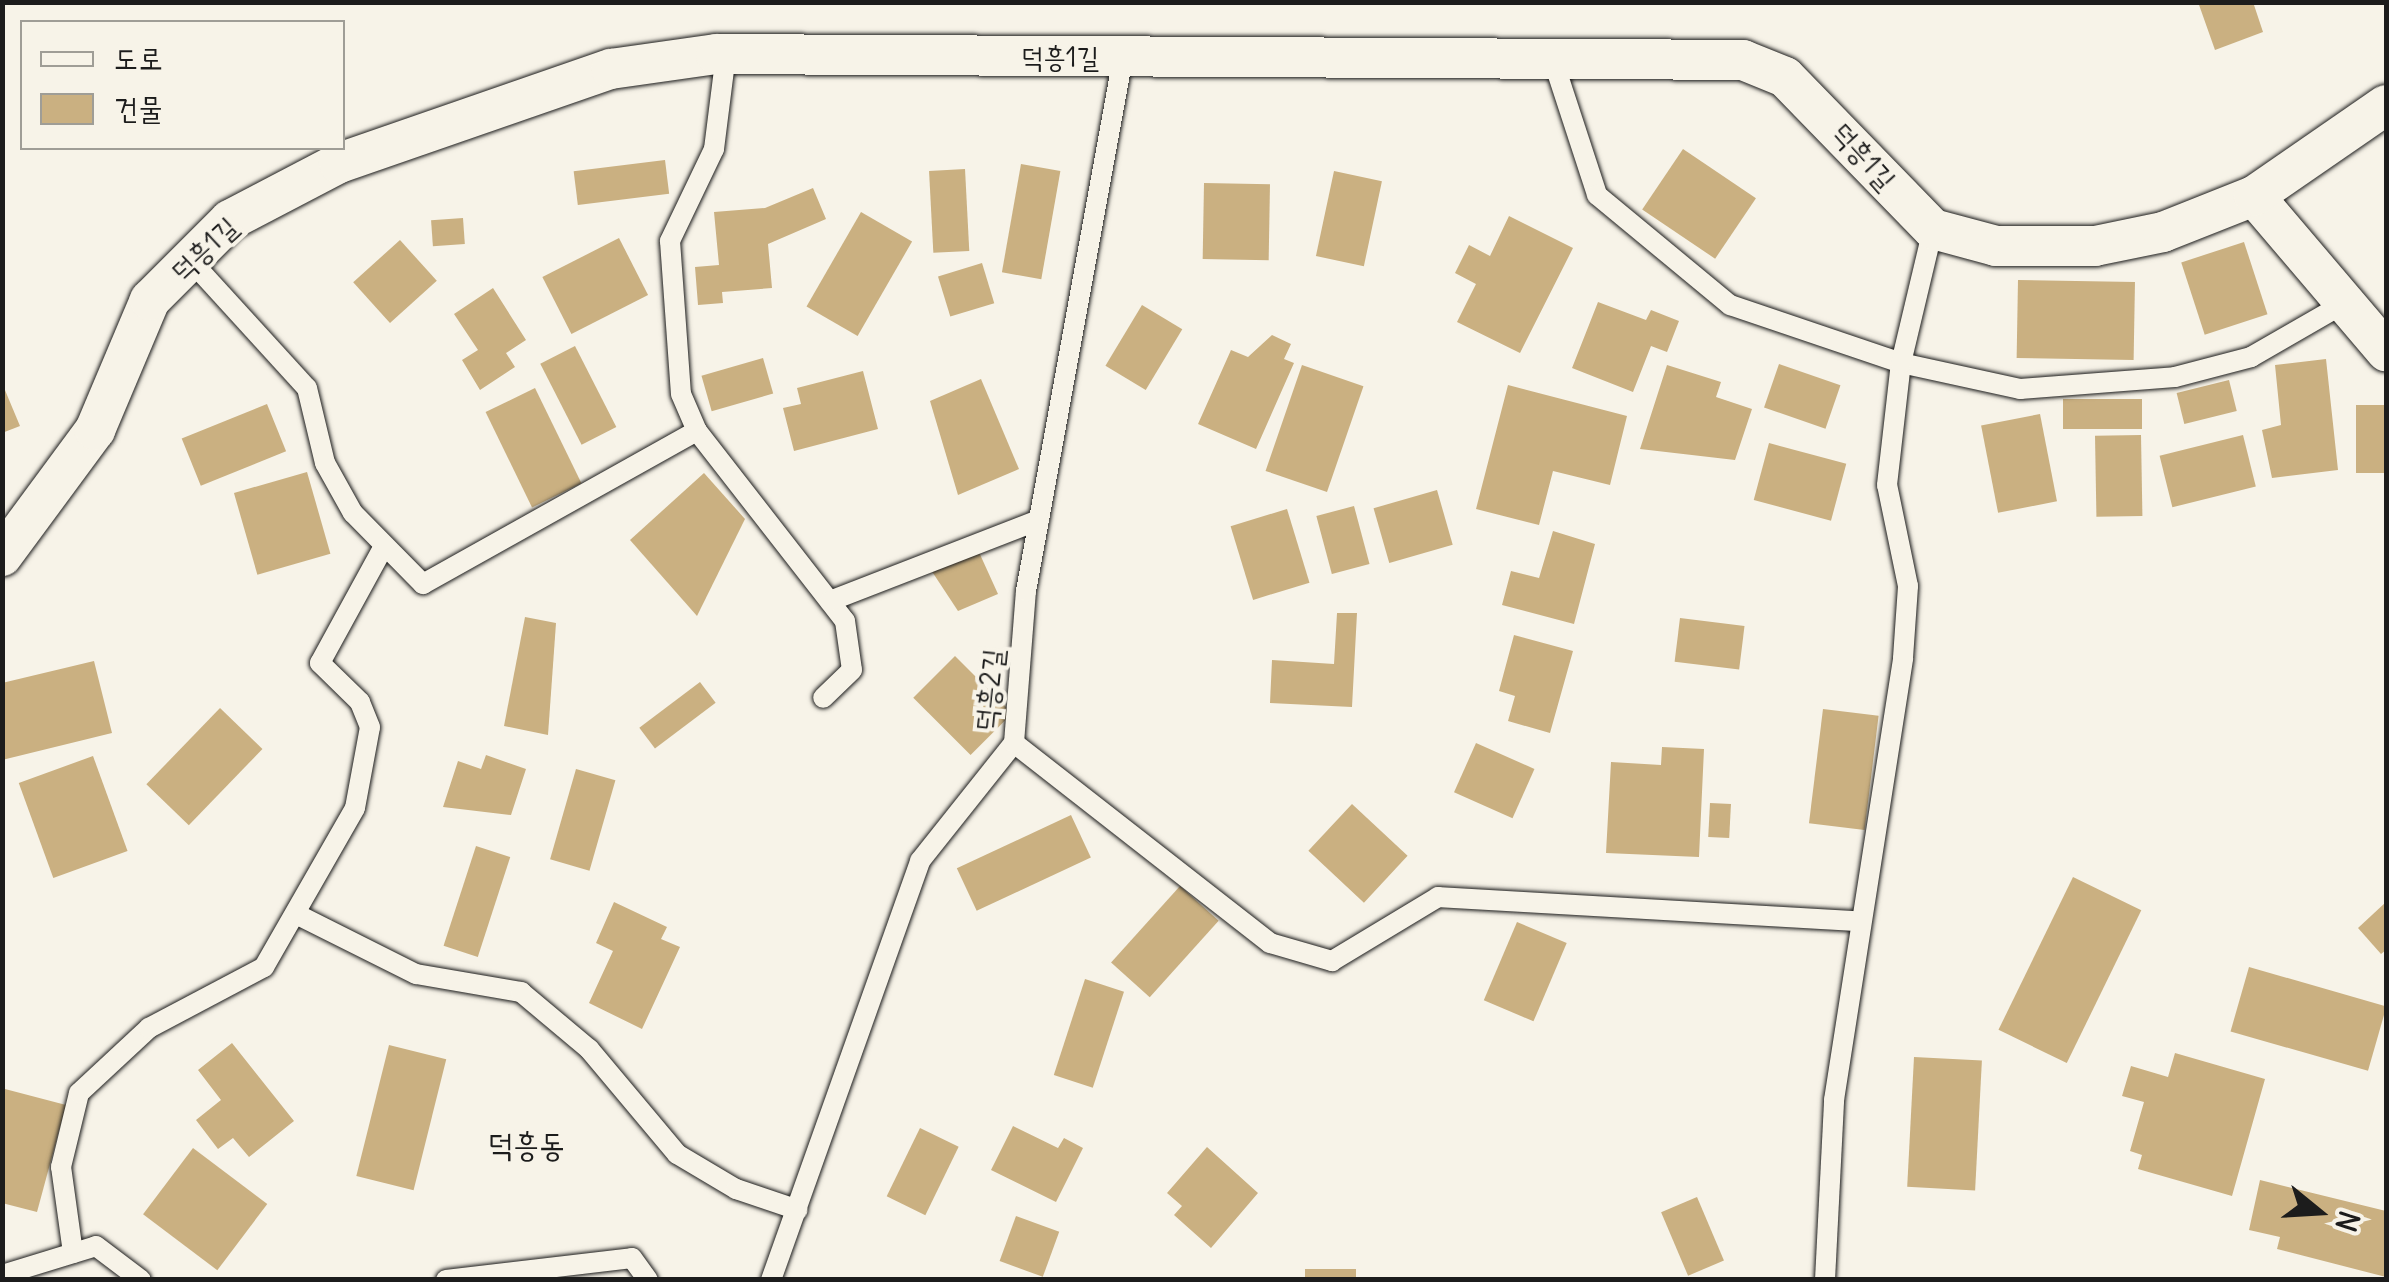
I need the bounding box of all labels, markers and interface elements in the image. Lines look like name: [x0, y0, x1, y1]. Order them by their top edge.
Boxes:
legend: [20, 20, 345, 150]
text: 도로: [114, 39, 162, 77]
street label: 덕흥1길: [1021, 40, 1099, 74]
text: 건물: [114, 89, 162, 127]
street label: 덕흥1길: [1825, 116, 1903, 196]
street label: 덕흥1길: [164, 210, 244, 288]
street label: 덕흥2길: [968, 647, 1010, 733]
district label: 덕흥동: [487, 1126, 565, 1164]
north arrow: [2269, 1162, 2369, 1262]
text: N: [2327, 1206, 2368, 1236]

